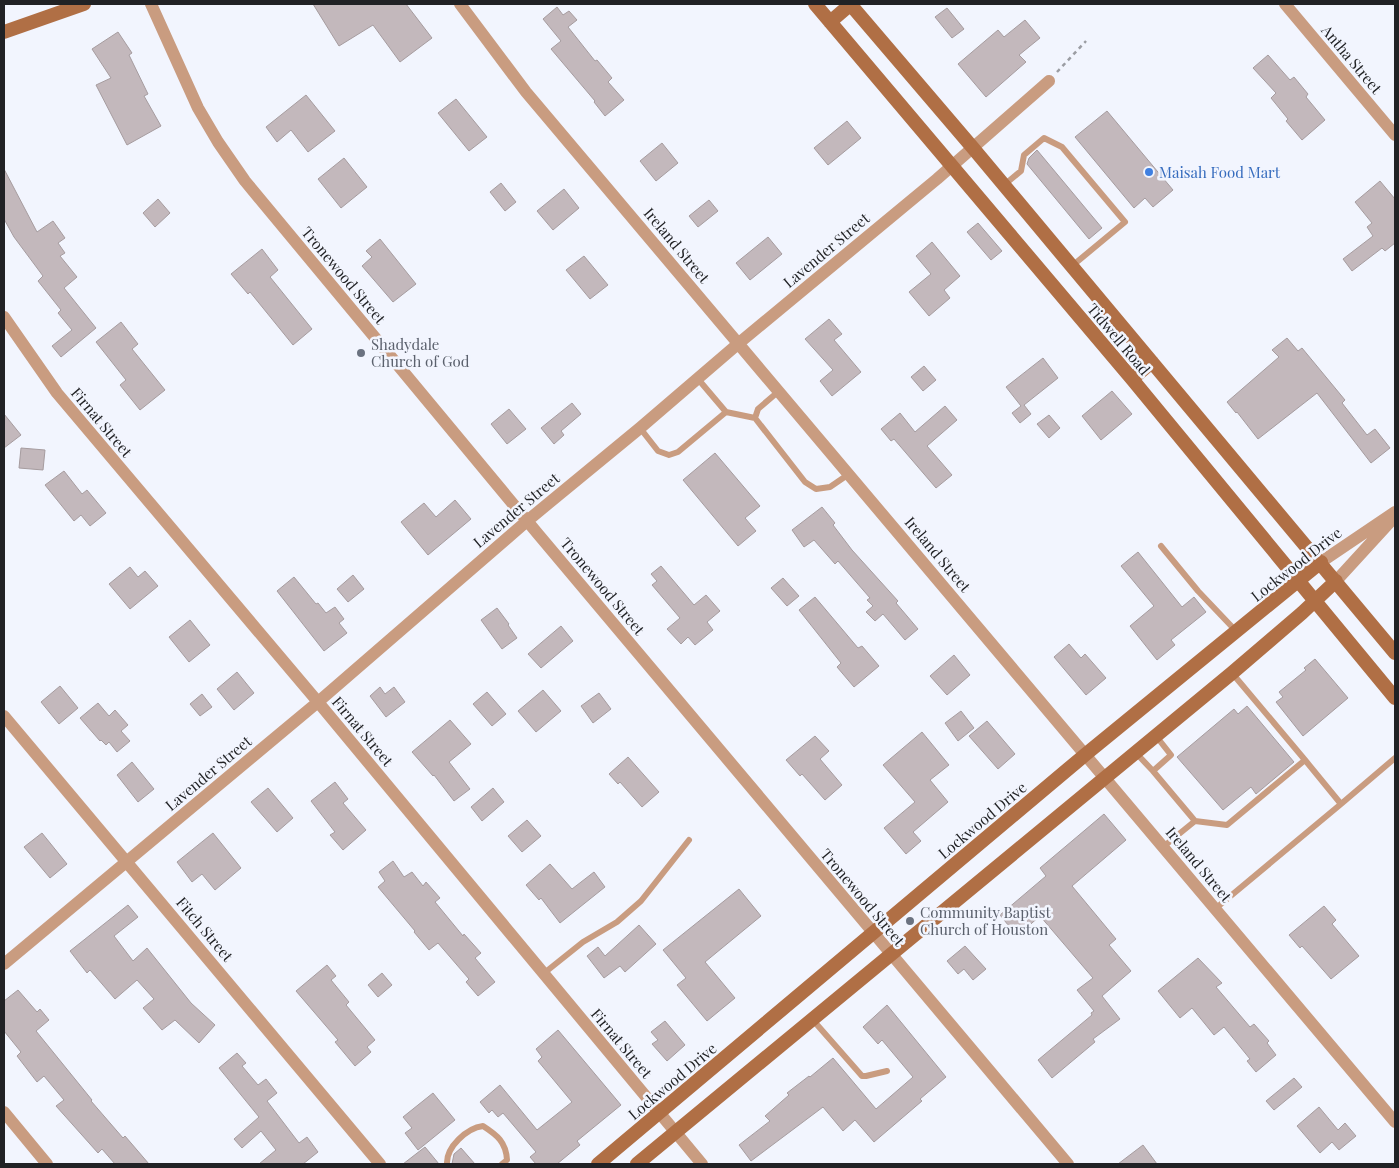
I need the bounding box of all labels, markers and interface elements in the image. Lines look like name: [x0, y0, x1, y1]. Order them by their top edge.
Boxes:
street label: Antha Street: [1317, 20, 1387, 98]
place label: Maisah Food Mart: [1159, 162, 1281, 182]
marker: Maisah Food Mart: [1143, 166, 1155, 178]
street label: Ireland Street: [640, 203, 715, 287]
street label: Lavender Street: [779, 208, 874, 292]
street label: Tronewood Street: [297, 222, 391, 328]
street label: Tidwell Road: [1083, 299, 1155, 379]
place label: Shadydale Church of God: [371, 334, 470, 371]
marker: Shadydale Church of God: [355, 347, 367, 359]
street label: Firnat Street: [67, 383, 137, 462]
street label: Lavender Street: [469, 468, 564, 552]
street label: Ireland Street: [901, 512, 976, 596]
street label: Lockwood Drive: [1247, 522, 1345, 606]
street label: Tronewood Street: [556, 533, 650, 639]
street label: Firnat Street: [328, 692, 398, 771]
street label: Lavender Street: [161, 731, 256, 815]
street label: Lockwood Drive: [934, 777, 1030, 863]
street label: Ireland Street: [1162, 822, 1237, 906]
street label: Tronewood Street: [816, 844, 910, 950]
street label: Fitch Street: [172, 893, 238, 966]
place label: Community Baptist Church of Houston: [920, 902, 1051, 939]
marker: Community Baptist Church of Houston: [904, 915, 916, 927]
street label: Firnat Street: [587, 1004, 657, 1083]
street label: Lockwood Drive: [624, 1038, 720, 1124]

